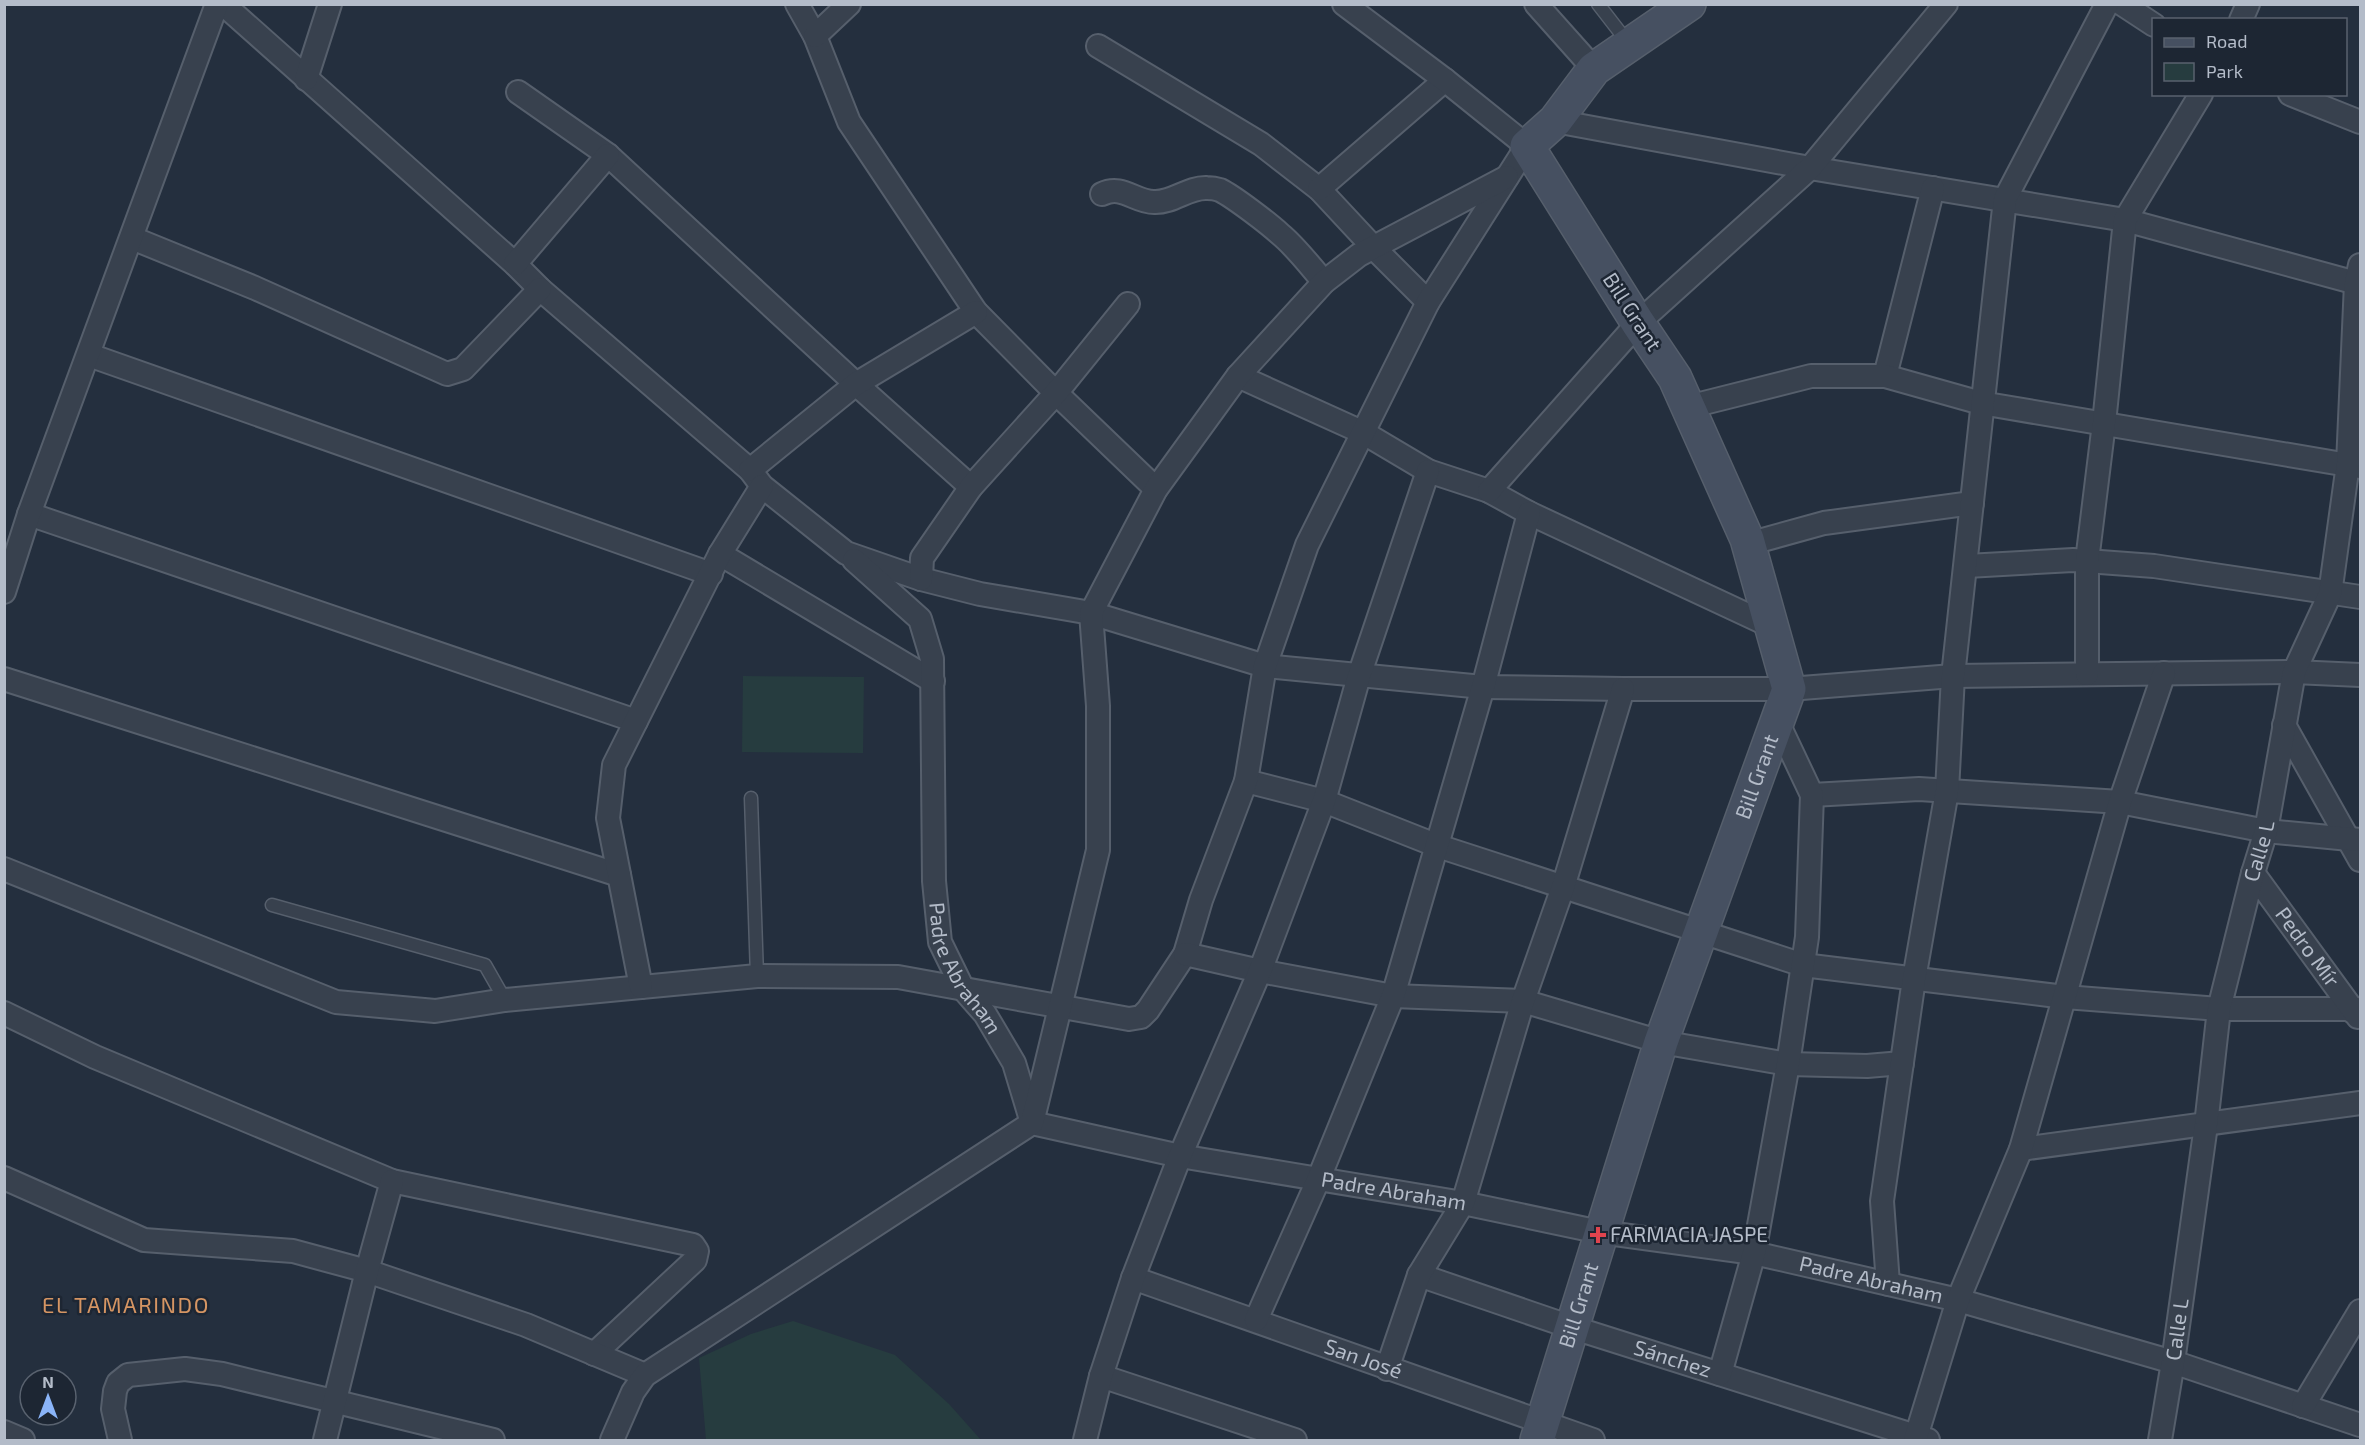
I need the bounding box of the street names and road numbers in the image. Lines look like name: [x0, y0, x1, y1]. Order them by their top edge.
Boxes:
street label: Bill Grant: [1599, 267, 1668, 355]
street label: Bill Grant: [1729, 730, 1783, 822]
street label: Calle L: [2237, 818, 2279, 884]
street label: Padre Abraham: [925, 901, 1008, 1038]
street label: Pedro Mír: [2271, 902, 2346, 992]
street label: Padre Abraham: [1320, 1166, 1468, 1214]
street label: Padre Abraham: [1797, 1250, 1946, 1307]
street label: Bill Grant: [1552, 1259, 1603, 1351]
street label: Calle L: [2159, 1296, 2193, 1362]
street label: San José: [1321, 1332, 1406, 1383]
street label: Sánchez: [1631, 1334, 1715, 1382]

